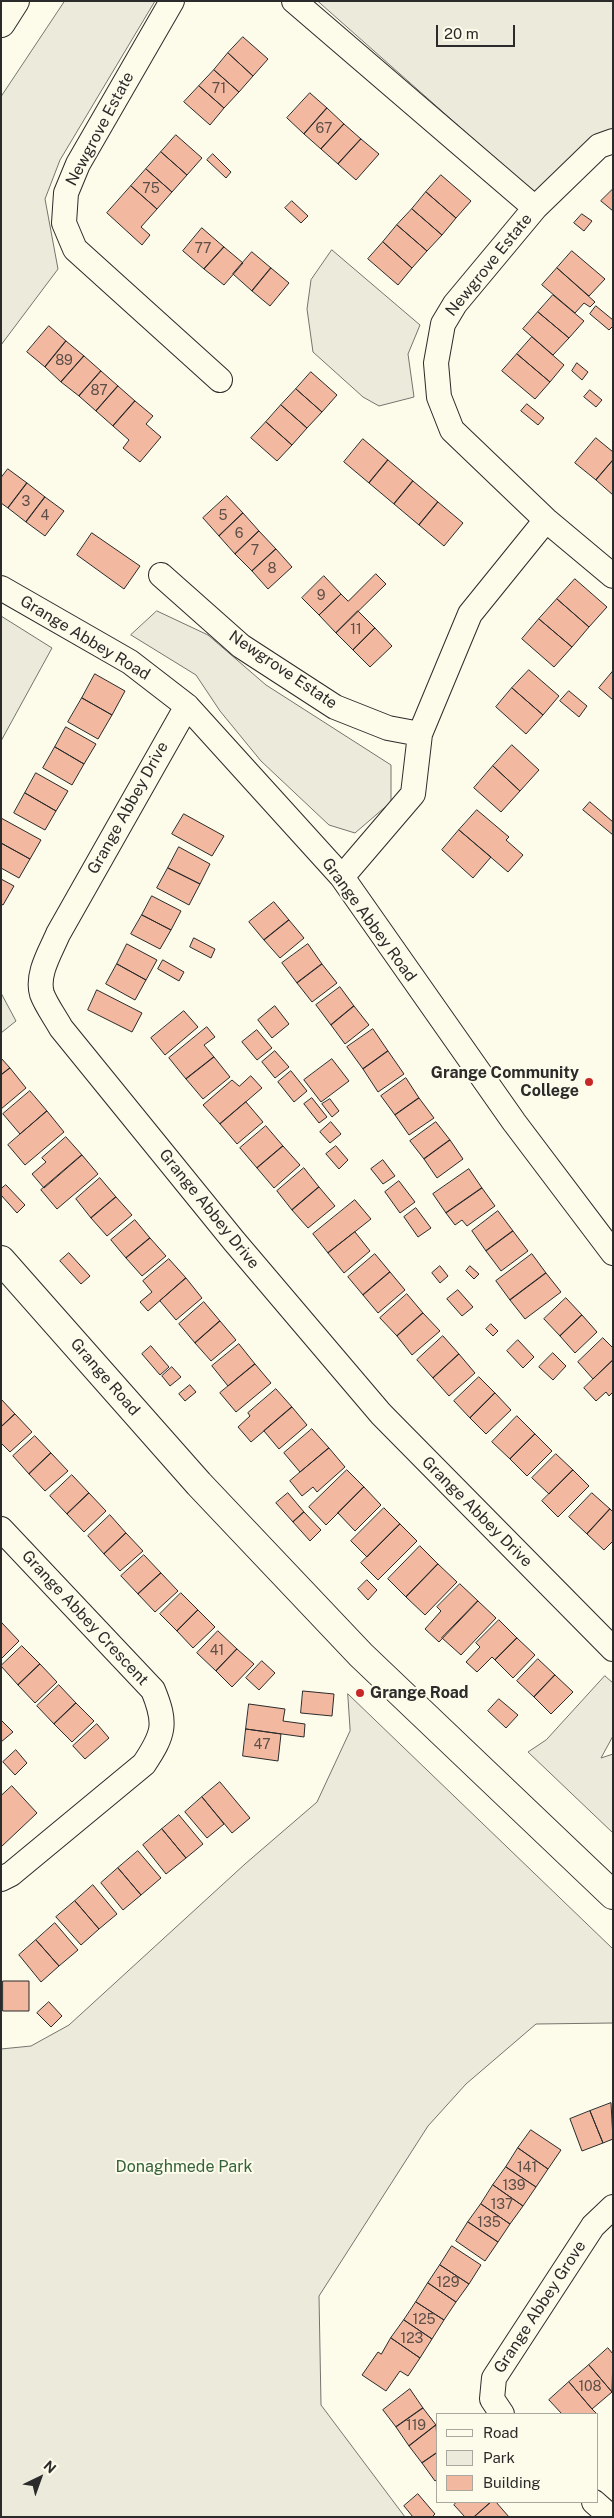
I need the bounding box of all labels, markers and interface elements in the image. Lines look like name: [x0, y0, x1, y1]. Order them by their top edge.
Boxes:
scale bar: [439, 15, 518, 47]
text: 20 m: [444, 25, 479, 42]
street label: Newgrove Estate: [62, 69, 138, 189]
house number: 71: [212, 81, 226, 97]
house number: 67: [316, 121, 332, 137]
house number: 75: [142, 181, 160, 197]
street label: Newgrove Estate: [442, 210, 536, 320]
house number: 77: [195, 241, 211, 257]
house number: 89: [55, 353, 73, 369]
house number: 87: [90, 383, 108, 399]
house number: 3: [22, 494, 30, 510]
house number: 4: [41, 508, 49, 524]
house number: 5: [219, 508, 227, 524]
house number: 6: [235, 526, 243, 542]
house number: 7: [251, 543, 259, 559]
house number: 8: [267, 561, 277, 577]
house number: 9: [317, 588, 325, 604]
street label: Grange Abbey Road: [17, 592, 153, 684]
house number: 11: [350, 622, 362, 638]
street label: Newgrove Estate: [225, 627, 341, 713]
street label: Grange Abbey Drive: [84, 738, 172, 878]
street label: Grange Abbey Road: [318, 854, 420, 986]
place label: Grange Community College: [431, 1063, 579, 1101]
marker: Grange Community College: [583, 1076, 595, 1088]
street label: Grange Abbey Drive: [155, 1145, 263, 1273]
street label: Grange Road: [66, 1334, 144, 1420]
street label: Grange Abbey Drive: [418, 1453, 536, 1571]
street label: Grange Abbey Crescent: [18, 1547, 152, 1689]
house number: 41: [210, 1643, 224, 1659]
place label: Grange Road: [370, 1683, 469, 1703]
marker: Grange Road: [354, 1687, 366, 1699]
house number: 47: [253, 1737, 271, 1753]
park label: Donaghmede Park: [116, 2157, 252, 2177]
house number: 141: [517, 2160, 537, 2176]
house number: 139: [502, 2178, 526, 2194]
house number: 137: [491, 2197, 513, 2213]
house number: 135: [477, 2215, 501, 2231]
street label: Grange Abbey Grove: [490, 2237, 590, 2377]
house number: 129: [437, 2275, 459, 2291]
house number: 125: [412, 2312, 436, 2328]
house number: 123: [401, 2331, 423, 2347]
house number: 108: [578, 2379, 602, 2395]
legend: [436, 2413, 599, 2503]
house number: 119: [406, 2418, 426, 2434]
text: Road: [483, 2424, 519, 2441]
text: Park: [483, 2449, 515, 2466]
north arrow: [15, 2453, 65, 2503]
text: N: [41, 2457, 59, 2476]
text: Building: [483, 2474, 541, 2491]

